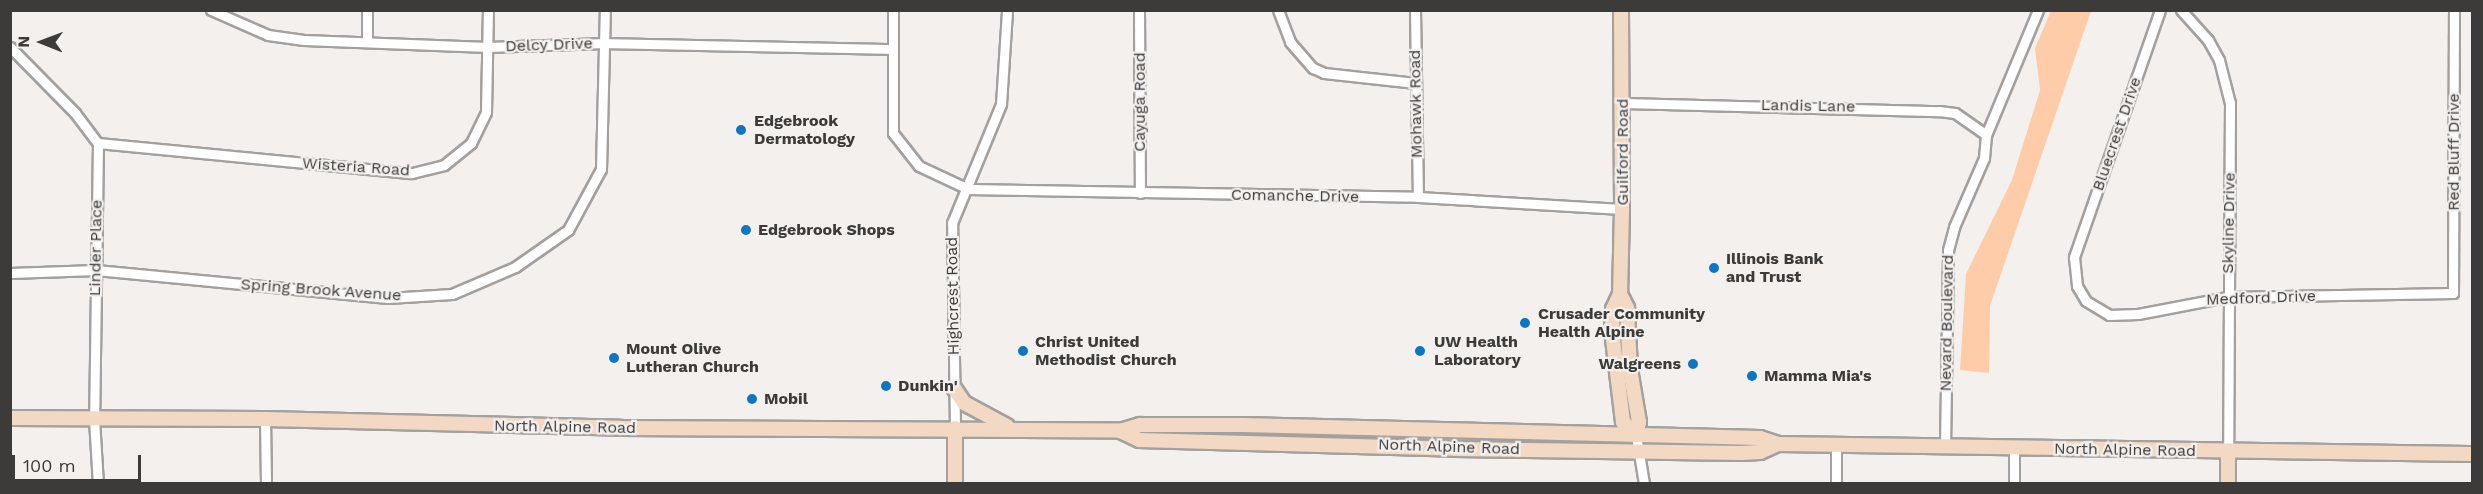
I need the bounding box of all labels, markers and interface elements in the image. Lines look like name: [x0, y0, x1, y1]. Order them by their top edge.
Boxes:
north arrow: [12, 12, 72, 72]
street label: Delcy Drive: [505, 34, 593, 56]
text: N: [14, 36, 33, 48]
street label: Mohawk Road: [1405, 49, 1427, 159]
street label: Cayuga Road: [1130, 52, 1150, 152]
street label: Bluecrest Drive: [2089, 74, 2145, 194]
street label: Red Bluff Drive: [2444, 93, 2464, 211]
street label: Landis Lane: [1761, 96, 1855, 116]
street label: Guilford Road: [1613, 98, 1633, 206]
place label: Edgebrook Dermatology: [754, 111, 855, 149]
marker: Edgebrook Dermatology: [732, 121, 750, 139]
street label: Wisteria Road: [301, 154, 411, 180]
street label: Skyline Drive: [2219, 172, 2239, 274]
street label: Comanche Drive: [1231, 185, 1359, 207]
street label: Linder Place: [86, 199, 106, 297]
place label: Edgebrook Shops: [758, 220, 895, 240]
marker: Edgebrook Shops: [739, 223, 753, 237]
street label: Highcrest Road: [942, 237, 964, 355]
place label: Illinois Bank and Trust: [1726, 249, 1824, 287]
street label: Nevard Boulevard: [1936, 254, 1958, 392]
marker: Illinois Bank and Trust: [1707, 261, 1721, 275]
street label: Spring Brook Avenue: [240, 275, 402, 305]
street label: Medford Drive: [2206, 286, 2316, 310]
place label: Crusader Community Health Alpine: [1538, 304, 1705, 342]
marker: Crusader Community Health Alpine: [1516, 314, 1534, 332]
place label: Christ United Methodist Church: [1035, 332, 1177, 370]
place label: UW Health Laboratory: [1434, 332, 1521, 370]
place label: Mount Olive Lutheran Church: [626, 339, 759, 377]
marker: UW Health Laboratory: [1411, 342, 1429, 360]
marker: Christ United Methodist Church: [1016, 344, 1030, 358]
marker: Mount Olive Lutheran Church: [607, 351, 621, 365]
place label: Walgreens: [1598, 354, 1681, 374]
marker: Walgreens: [1686, 357, 1700, 371]
place label: Mamma Mia's: [1764, 366, 1872, 386]
marker: Mamma Mia's: [1745, 369, 1759, 383]
place label: Dunkin': [898, 376, 958, 396]
marker: Dunkin': [879, 379, 893, 393]
place label: Mobil: [764, 389, 808, 409]
marker: Mobil: [745, 392, 759, 406]
street label: North Alpine Road: [493, 416, 637, 438]
street label: North Alpine Road: [1377, 435, 1521, 459]
street label: North Alpine Road: [2053, 439, 2197, 461]
scale bar: [15, 443, 144, 481]
text: 100 m: [23, 455, 76, 476]

